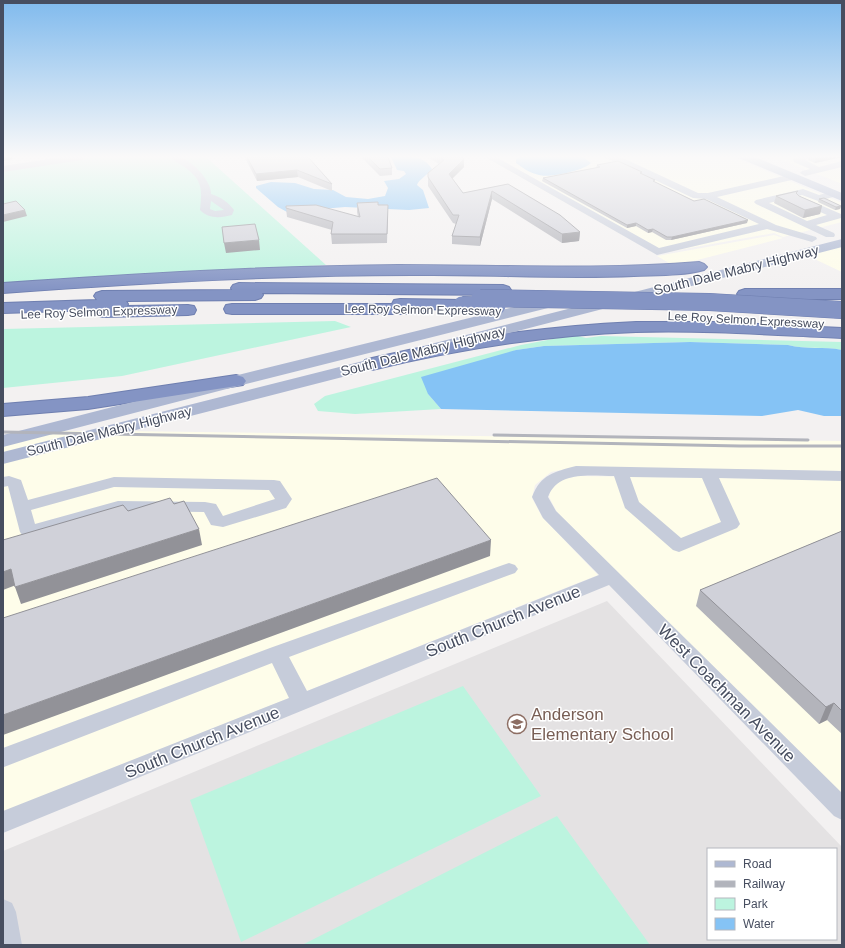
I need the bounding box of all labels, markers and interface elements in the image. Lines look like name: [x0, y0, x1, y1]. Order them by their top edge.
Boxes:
street label: South Dale Mabry Highway: [652, 242, 820, 298]
street label: Lee Roy Selmon Expressway: [20, 302, 178, 322]
street label: Lee Roy Selmon Expressway: [345, 302, 501, 318]
street label: Lee Roy Selmon Expressway: [667, 309, 825, 331]
street label: South Dale Mabry Highway: [339, 323, 507, 379]
street label: South Dale Mabry Highway: [25, 403, 193, 459]
street label: South Church Avenue: [423, 582, 583, 661]
street label: West Coachman Avenue: [654, 621, 799, 766]
street label: South Church Avenue: [122, 703, 282, 782]
place label: Anderson Elementary School: [531, 705, 674, 744]
school or university icon: Anderson Elementary School: [506, 713, 528, 735]
legend: [707, 848, 837, 940]
text: Road: [743, 857, 772, 871]
text: Railway: [743, 877, 785, 891]
text: Park: [743, 897, 769, 911]
text: Water: [743, 917, 775, 931]

